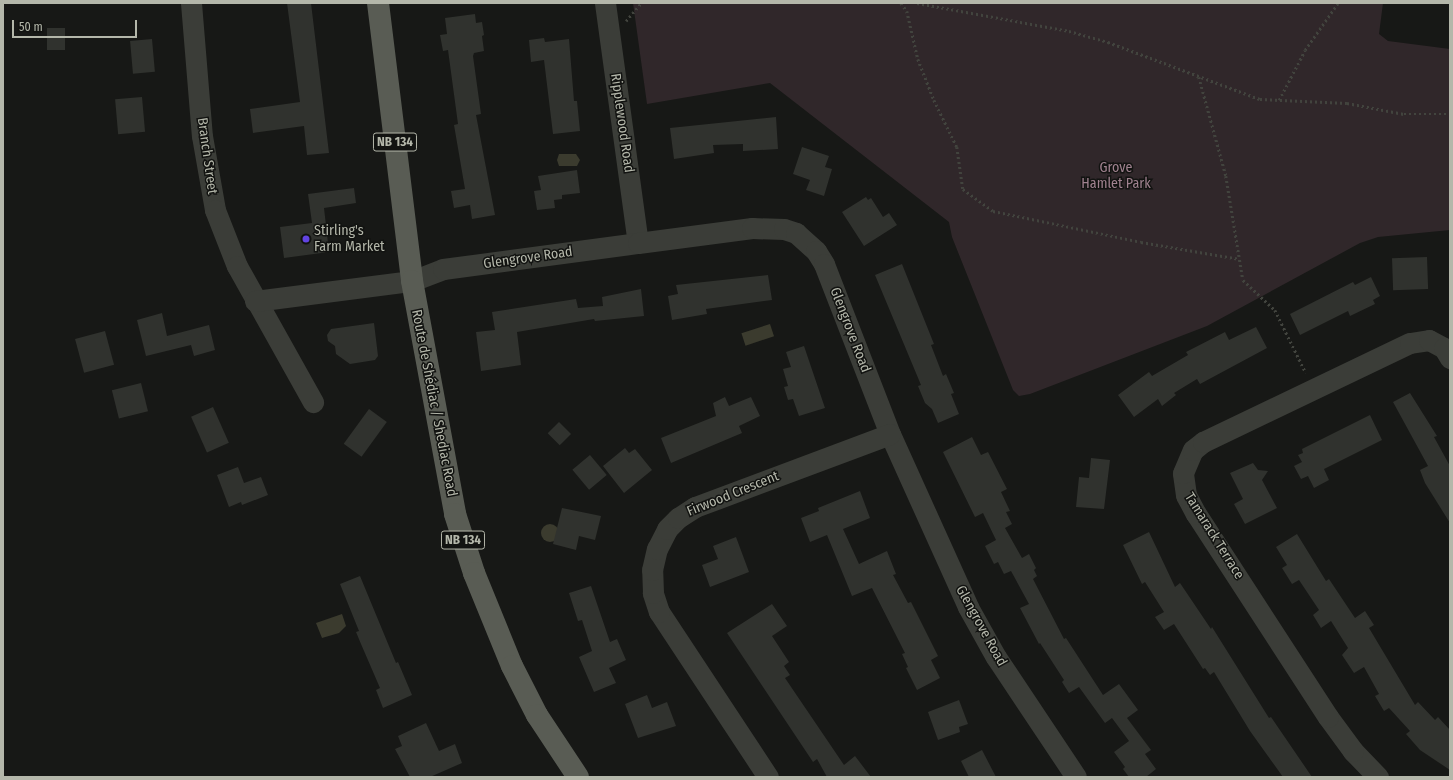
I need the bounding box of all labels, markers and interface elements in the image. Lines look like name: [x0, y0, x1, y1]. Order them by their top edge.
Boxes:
scale bar: [14, 12, 139, 38]
text: 50 m: [19, 20, 43, 34]
street label: Ripplewood Road: [607, 72, 637, 174]
street label: Branch Street: [193, 116, 221, 196]
road number: NB 134: [372, 131, 418, 153]
park label: Grove Hamlet Park: [1081, 160, 1151, 192]
place label: Stirling's Farm Market: [314, 223, 385, 256]
marker: Stirling's Farm Market: [301, 234, 311, 244]
street label: Glengrove Road: [482, 243, 574, 273]
street label: Glengrove Road: [826, 285, 874, 375]
street label: Route de Shédiac / Shediac Road: [408, 308, 460, 498]
street label: Firwood Crescent: [685, 468, 781, 520]
street label: Tamarack Terrace: [1181, 490, 1247, 582]
road number: NB 134: [440, 529, 486, 551]
street label: Glengrove Road: [952, 583, 1010, 669]

